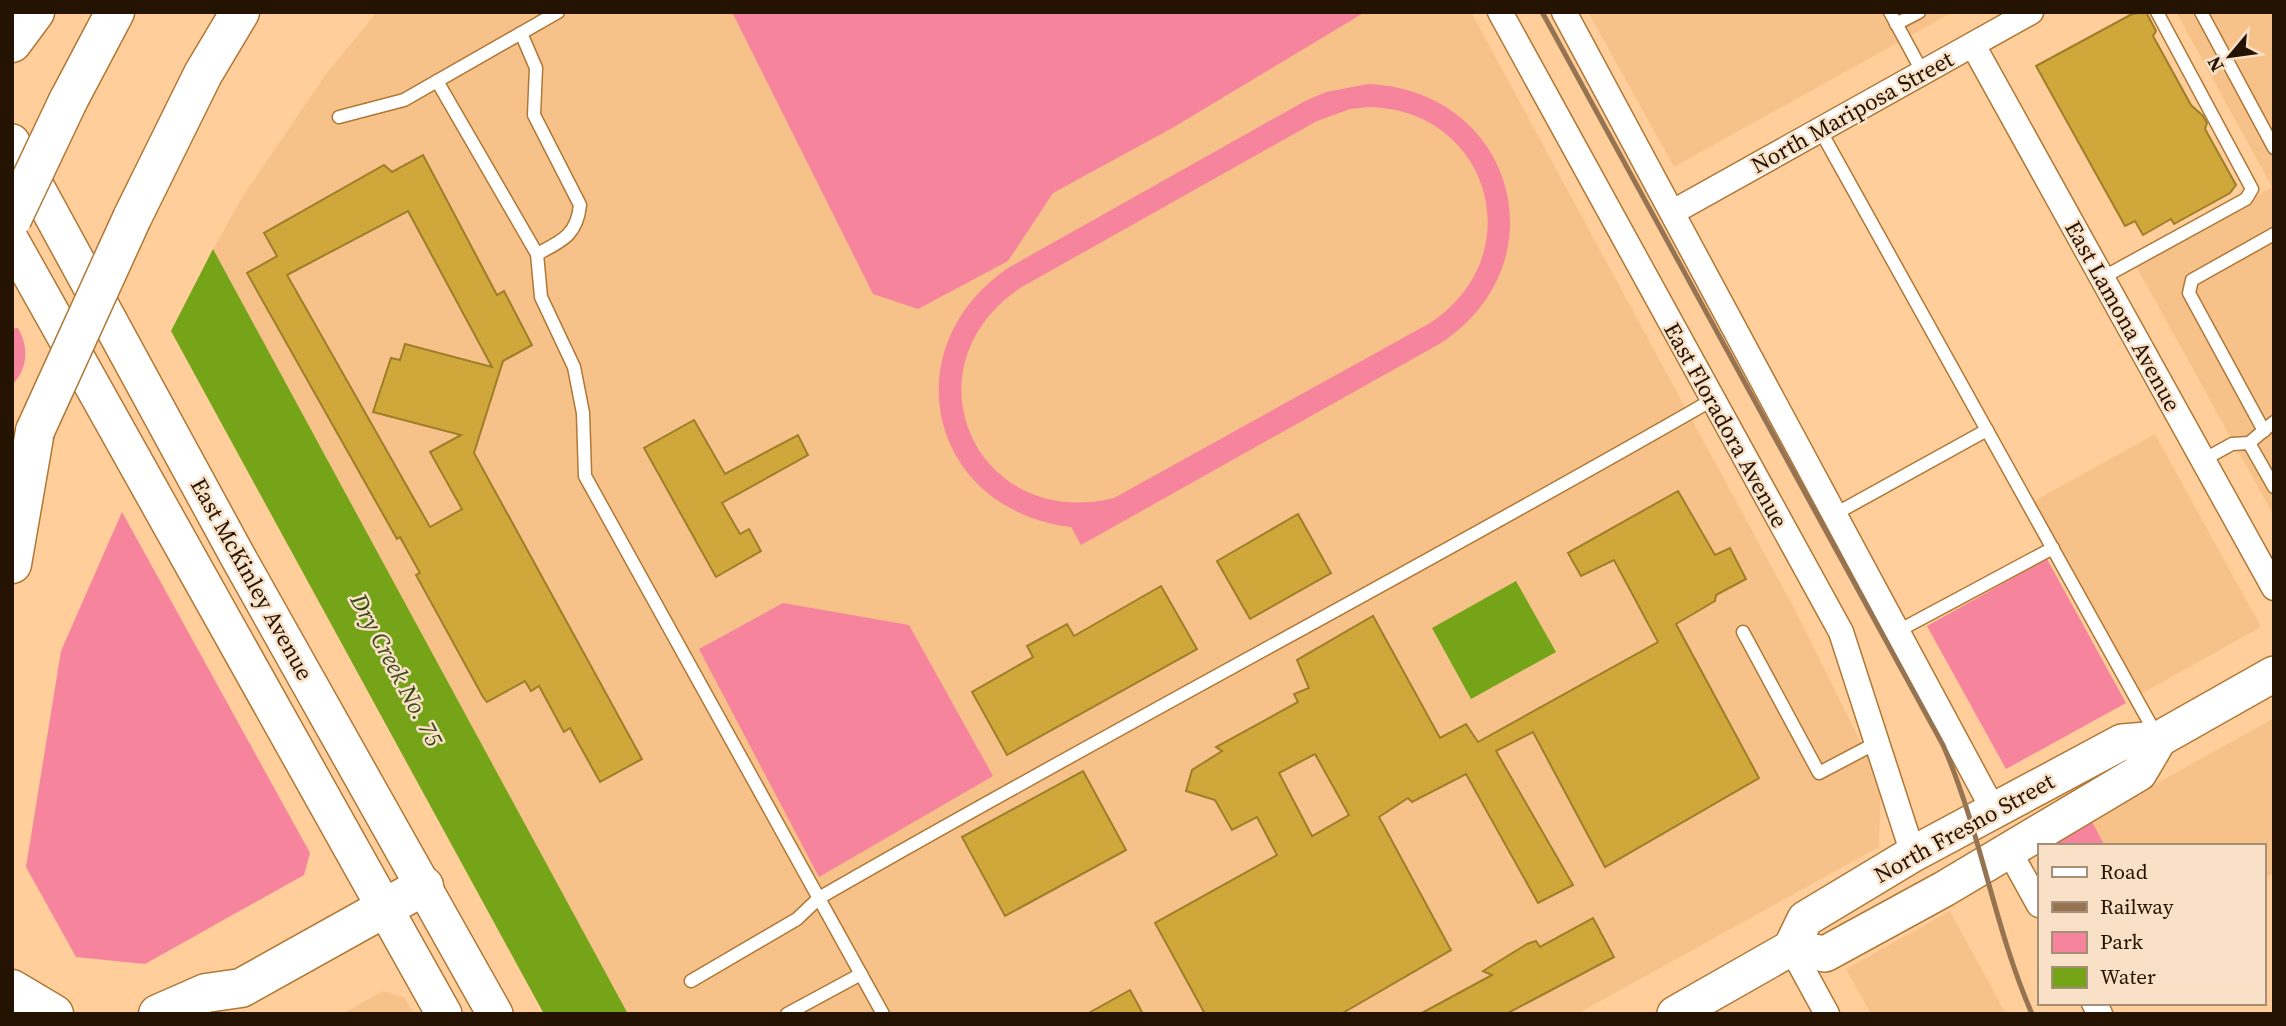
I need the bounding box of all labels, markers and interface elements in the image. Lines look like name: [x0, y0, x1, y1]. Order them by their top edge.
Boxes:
north arrow: [2195, 21, 2265, 91]
street label: North Mariposa Street: [1745, 43, 1959, 181]
text: N: [2200, 52, 2230, 77]
street label: East Lamona Avenue: [2057, 215, 2189, 417]
street label: East Floradora Avenue: [1656, 317, 1796, 533]
street label: East McKinley Avenue: [183, 472, 321, 686]
water label: Dry Creek No. 75: [342, 587, 452, 753]
street label: North Fresno Street: [1868, 765, 2060, 891]
legend: [2038, 844, 2265, 1005]
text: Road: [2100, 857, 2148, 886]
text: Railway: [2100, 892, 2174, 921]
text: Park: [2100, 927, 2144, 956]
text: Water: [2100, 962, 2156, 991]

